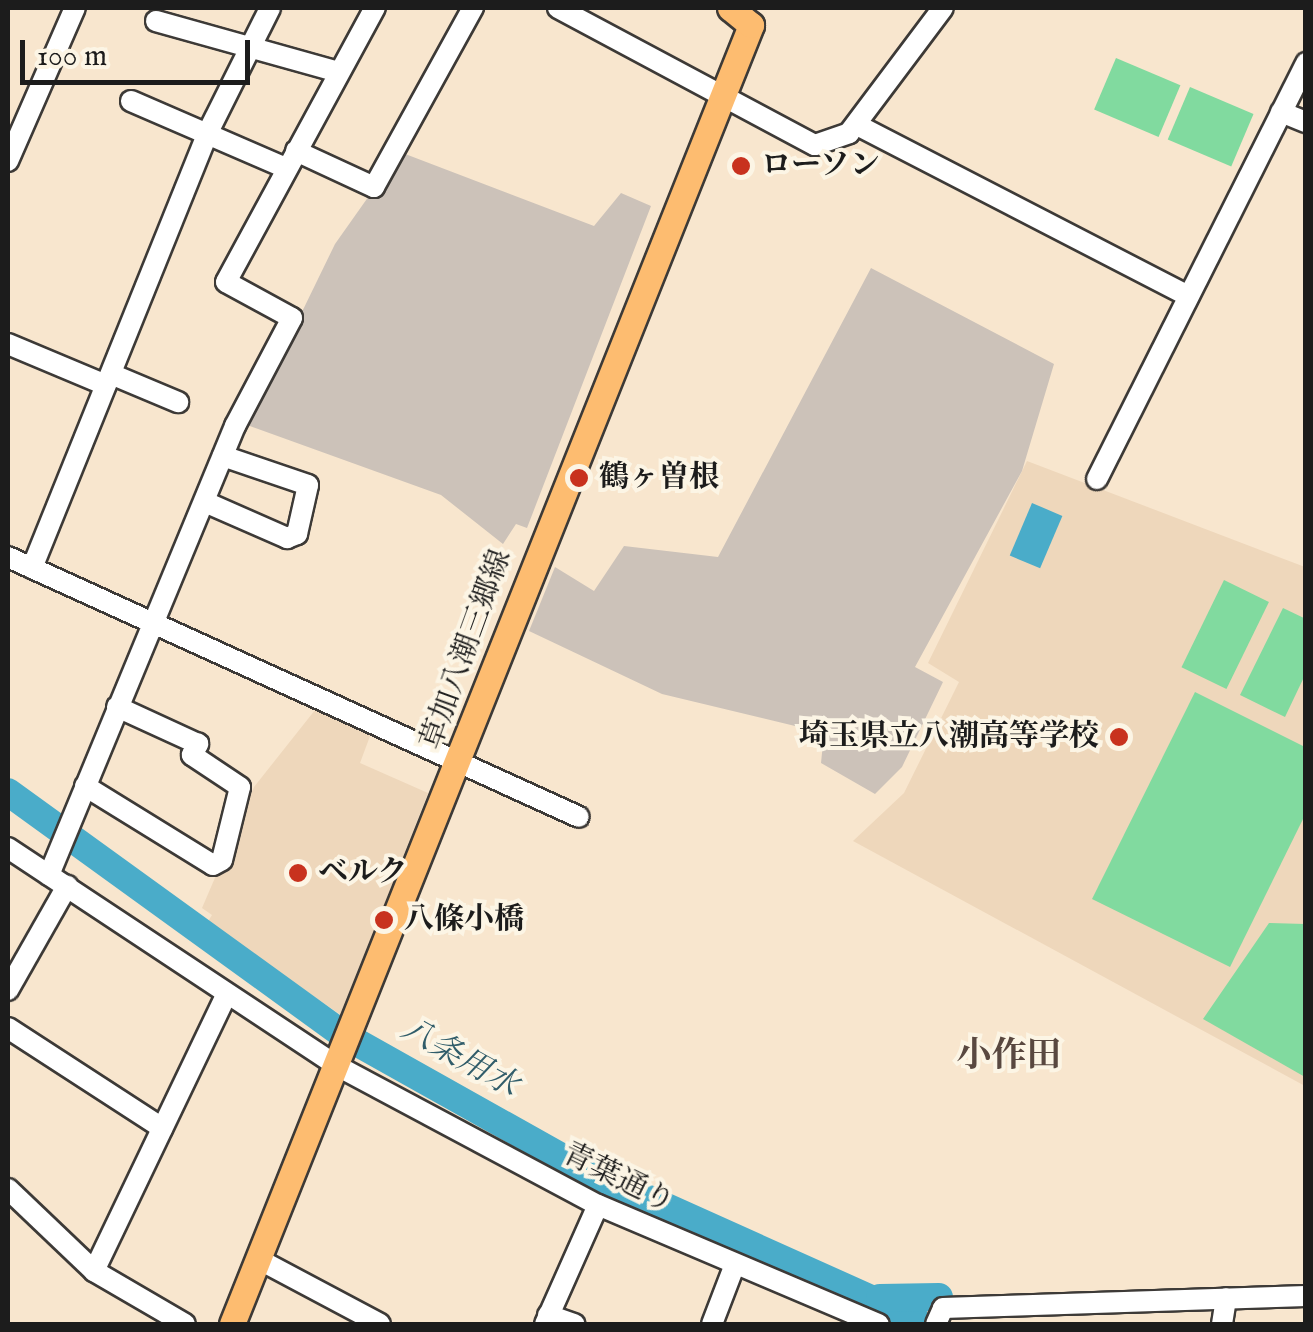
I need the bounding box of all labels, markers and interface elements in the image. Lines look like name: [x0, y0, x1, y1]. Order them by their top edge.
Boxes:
scale bar: [25, 20, 255, 82]
text: 100 m: [37, 38, 107, 76]
place label: ローソン: [761, 148, 881, 184]
marker: ローソン: [730, 155, 752, 177]
place label: 鶴ヶ曽根: [599, 460, 719, 496]
marker: 鶴ヶ曽根: [568, 467, 590, 489]
street label: 草加八潮三郷線: [414, 545, 520, 755]
place label: 埼玉県立八潮高等学校: [799, 719, 1099, 755]
marker: 埼玉県立八潮高等学校: [1108, 726, 1130, 748]
place label: ベルク: [318, 855, 408, 891]
marker: ベルク: [287, 862, 309, 884]
place label: 八條小橋: [404, 902, 524, 938]
marker: 八條小橋: [373, 909, 395, 931]
water label: 八条用水: [394, 1011, 524, 1107]
district label: 小作田: [957, 1036, 1061, 1078]
street label: 青葉通り: [556, 1137, 680, 1221]

